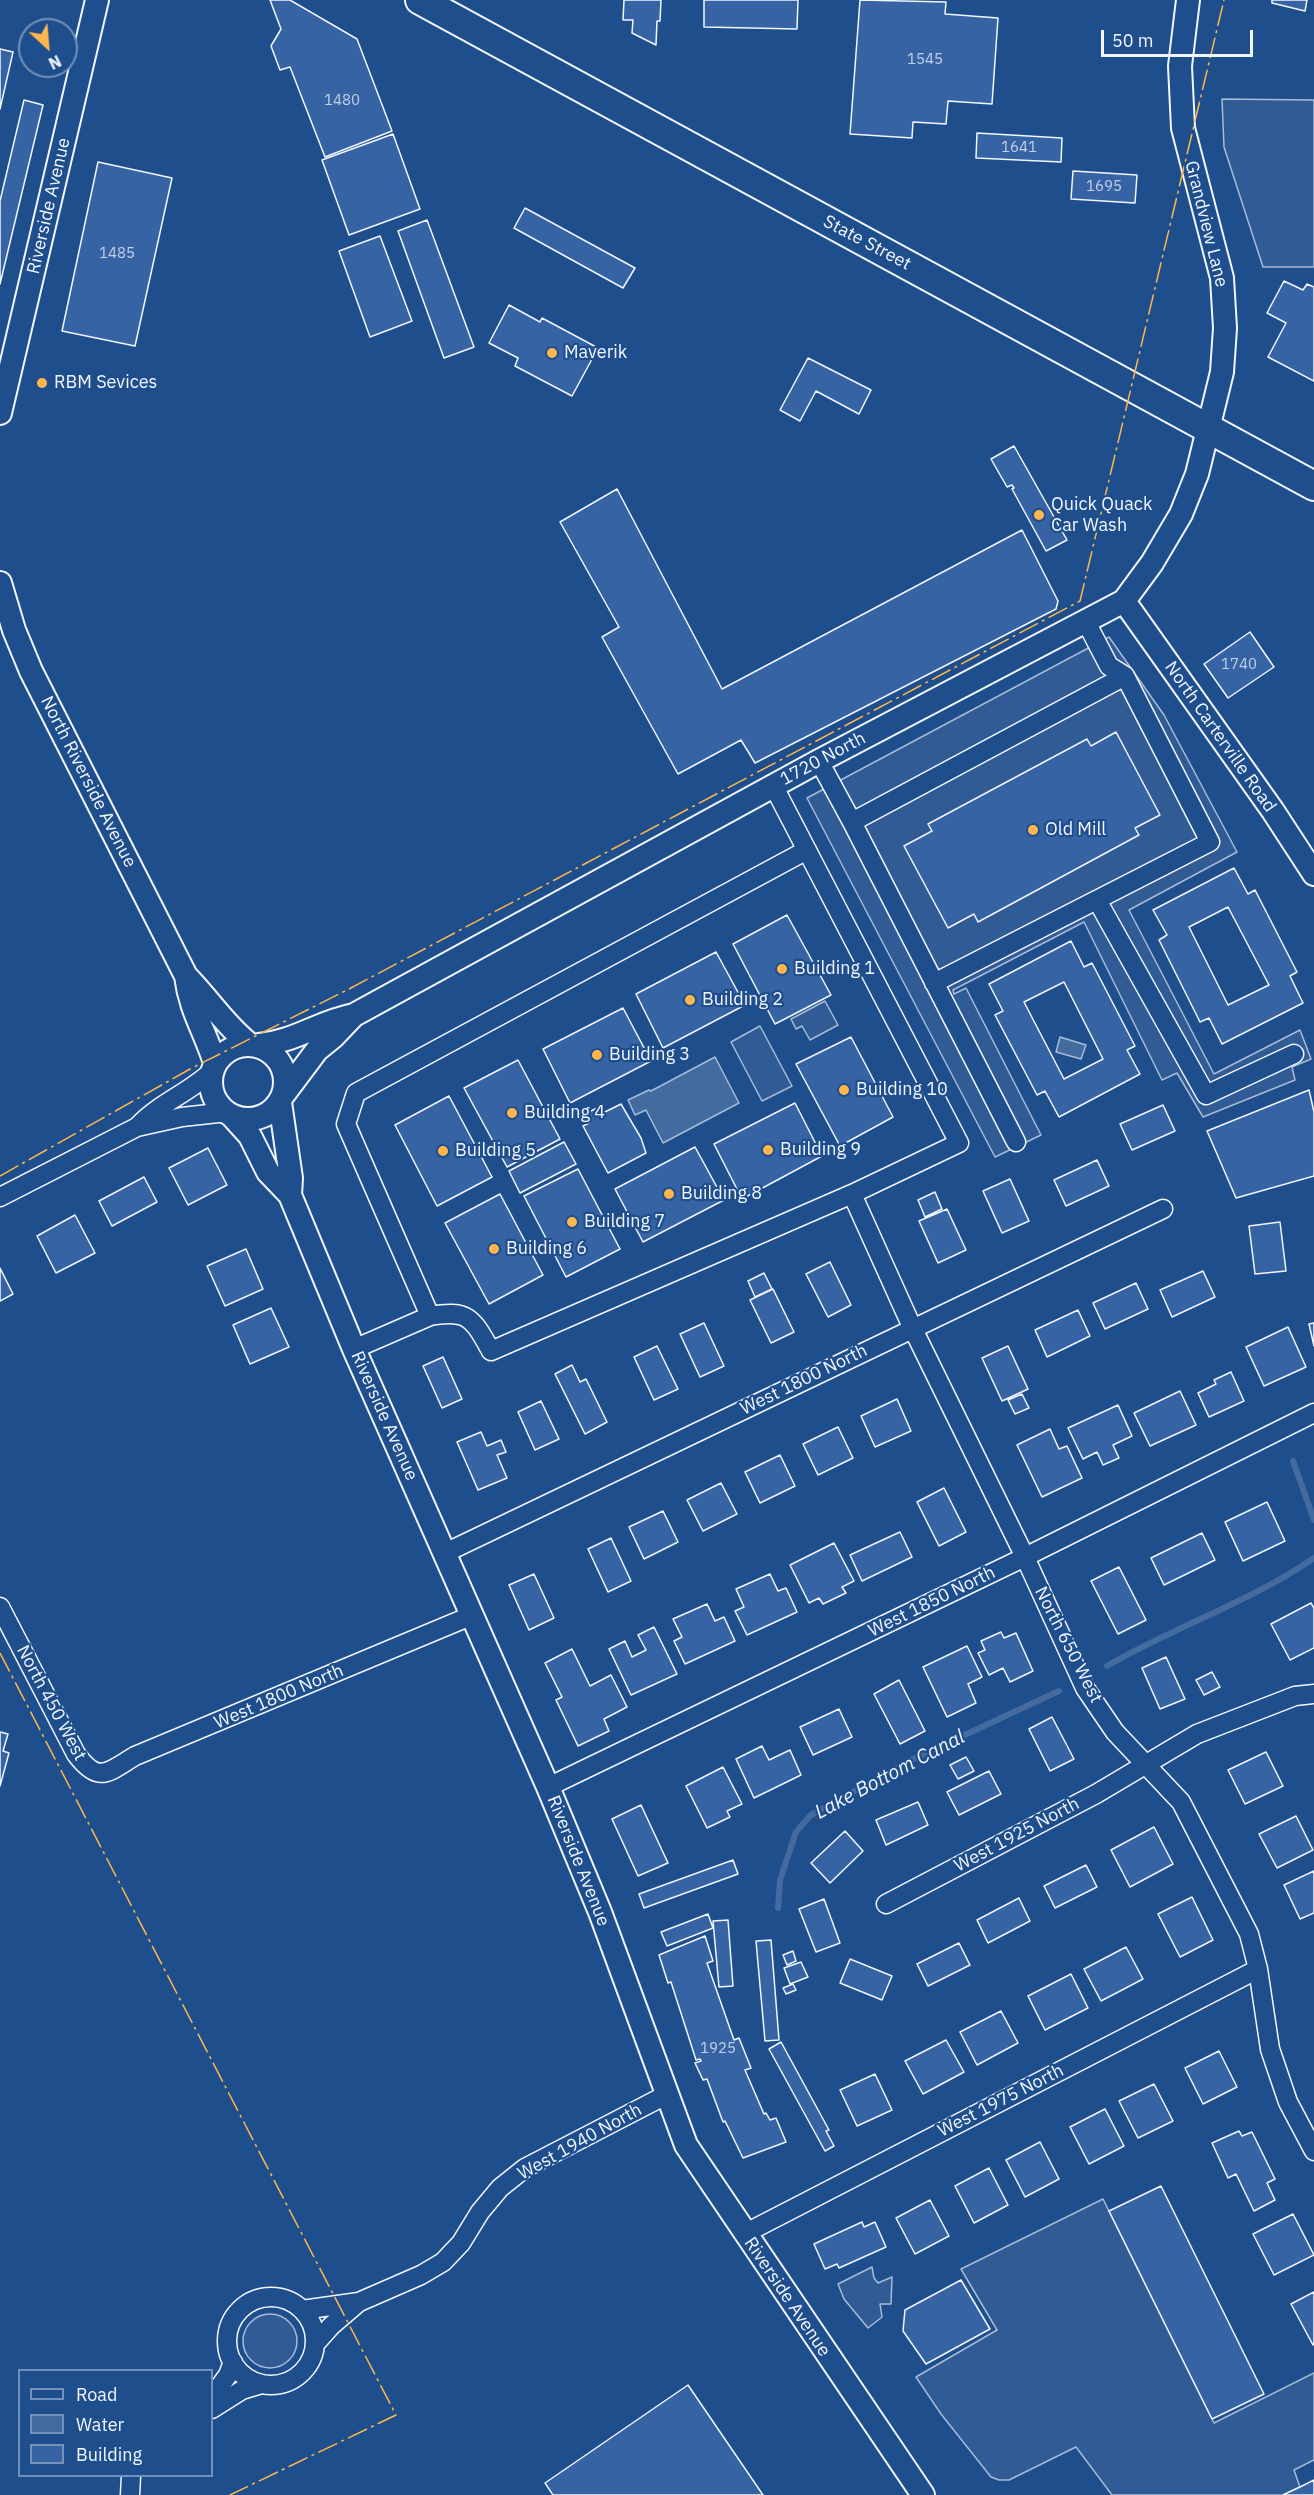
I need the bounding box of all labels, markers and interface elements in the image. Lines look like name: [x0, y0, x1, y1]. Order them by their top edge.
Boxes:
north arrow: [18, 18, 78, 78]
scale bar: [1104, 18, 1256, 56]
text: 50 m: [1112, 29, 1154, 52]
text: N: [45, 51, 65, 74]
house number: 1545: [907, 51, 943, 69]
house number: 1480: [324, 92, 360, 110]
street label: Riverside Avenue: [23, 136, 75, 276]
house number: 1641: [1001, 139, 1037, 157]
street label: Grandview Lane: [1180, 159, 1232, 289]
house number: 1695: [1086, 178, 1122, 196]
street label: State Street: [819, 211, 915, 275]
house number: 1485: [99, 245, 135, 263]
place label: Maverik: [564, 342, 627, 364]
marker: Maverik: [545, 346, 559, 360]
place label: RBM Sevices: [54, 372, 157, 394]
marker: RBM Sevices: [35, 376, 49, 390]
place label: Quick Quack Car Wash: [1051, 494, 1152, 536]
marker: Quick Quack Car Wash: [1032, 508, 1046, 522]
house number: 1740: [1221, 656, 1257, 674]
street label: North Carterville Road: [1160, 657, 1280, 817]
street label: North Riverside Avenue: [35, 693, 141, 871]
street label: 1720 North: [777, 728, 869, 790]
place label: Old Mill: [1045, 819, 1106, 841]
marker: Old Mill: [1026, 823, 1040, 837]
place label: Building 1: [794, 958, 875, 980]
marker: Building 1: [775, 962, 789, 976]
place label: Building 2: [702, 989, 783, 1011]
marker: Building 2: [683, 993, 697, 1007]
place label: Building 3: [609, 1044, 690, 1066]
marker: Building 3: [590, 1048, 604, 1062]
place label: Building 10: [856, 1079, 948, 1101]
marker: Building 10: [837, 1083, 851, 1097]
place label: Building 4: [524, 1102, 605, 1124]
marker: Building 4: [505, 1106, 519, 1120]
place label: Building 9: [780, 1139, 861, 1161]
place label: Building 5: [455, 1140, 536, 1162]
marker: Building 9: [761, 1143, 775, 1157]
marker: Building 5: [436, 1144, 450, 1158]
place label: Building 8: [681, 1183, 762, 1205]
marker: Building 8: [662, 1187, 676, 1201]
place label: Building 7: [584, 1211, 665, 1233]
marker: Building 7: [565, 1215, 579, 1229]
place label: Building 6: [506, 1238, 587, 1260]
marker: Building 6: [487, 1242, 501, 1256]
street label: West 1800 North: [737, 1340, 871, 1420]
street label: Riverside Avenue: [346, 1348, 422, 1484]
street label: West 1850 North: [865, 1562, 999, 1642]
street label: North 650 West: [1029, 1583, 1107, 1707]
street label: North 450 West: [12, 1642, 90, 1764]
street label: West 1800 North: [211, 1660, 347, 1734]
water label: Lake Bottom Canal: [811, 1725, 969, 1825]
street label: Riverside Avenue: [542, 1792, 614, 1930]
street label: West 1925 North: [951, 1793, 1083, 1877]
house number: 1925: [700, 2040, 736, 2058]
street label: West 1975 North: [934, 2060, 1068, 2142]
street label: West 1940 North: [514, 2099, 646, 2185]
street label: Riverside Avenue: [739, 2233, 835, 2361]
legend: [18, 2369, 213, 2477]
text: Road: [76, 2383, 117, 2406]
text: Water: [76, 2413, 124, 2436]
text: Building: [76, 2443, 142, 2466]

